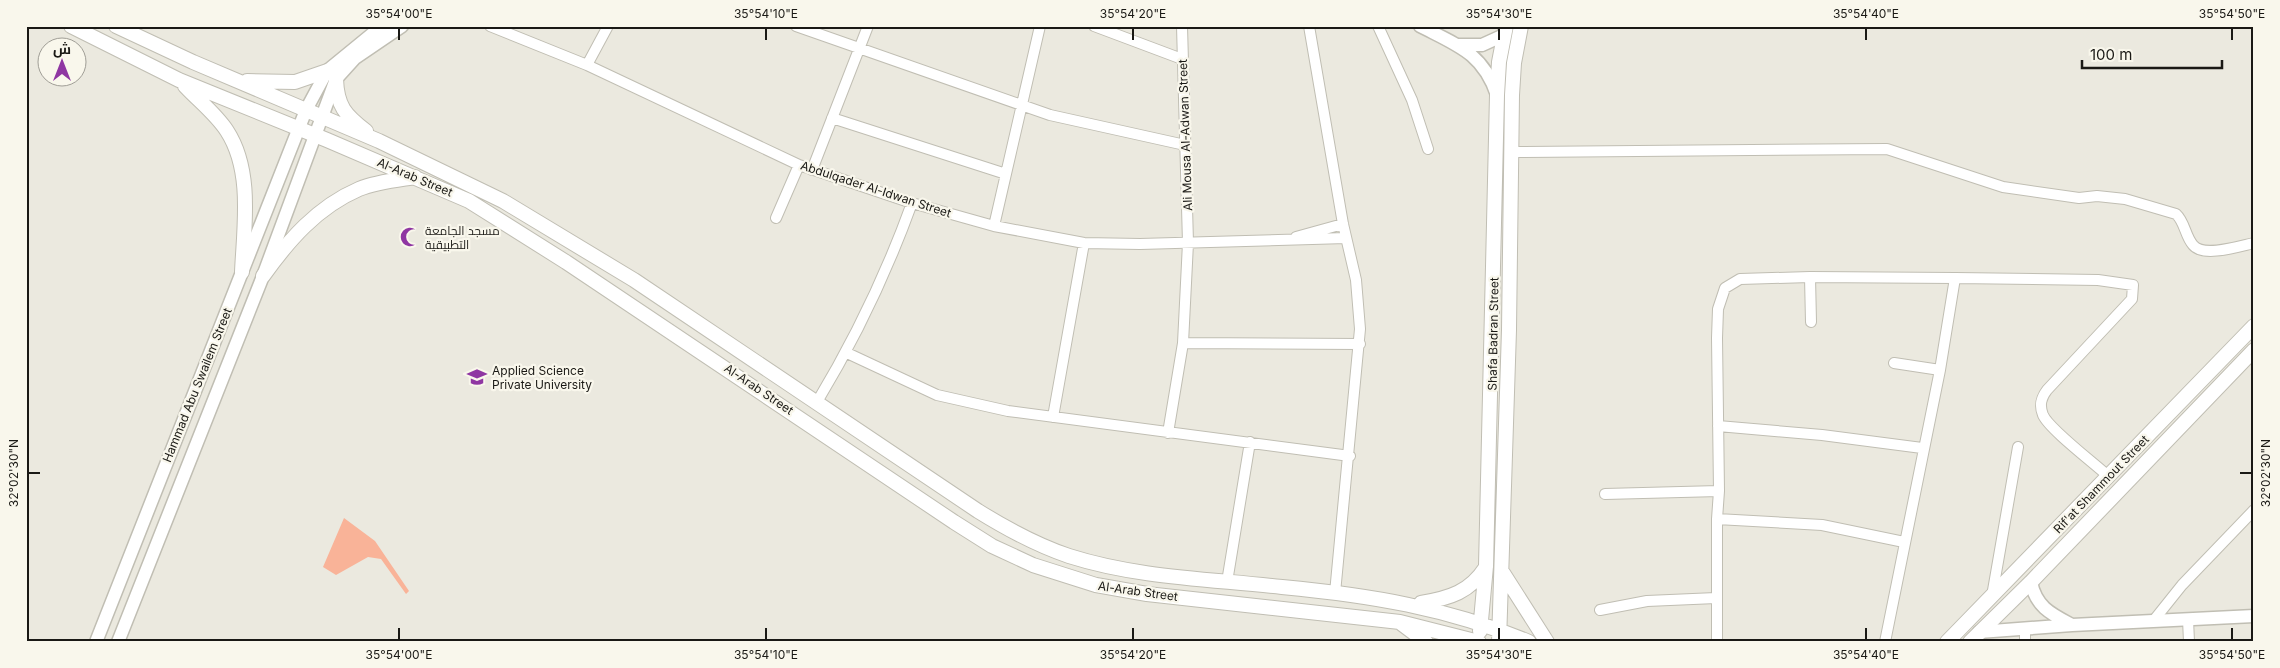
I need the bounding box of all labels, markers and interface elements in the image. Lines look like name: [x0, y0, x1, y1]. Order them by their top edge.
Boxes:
text: 35°54'00"E: [366, 6, 432, 21]
text: 35°54'10"E: [734, 6, 798, 21]
text: 35°54'20"E: [1100, 6, 1166, 21]
text: 35°54'30"E: [1466, 6, 1532, 21]
text: 35°54'40"E: [1833, 6, 1899, 21]
text: 35°54'50"E: [2199, 6, 2265, 21]
north arrow: [38, 38, 88, 88]
scale bar: [2082, 38, 2222, 70]
text: ش: [53, 40, 71, 58]
text: 100 m: [2090, 45, 2132, 64]
street label: Ali Mousa Al-Adwan Street: [1175, 59, 1195, 211]
street label: Al-Arab Street: [375, 154, 455, 200]
street label: Abdulqader Al-Idwan Street: [799, 158, 953, 220]
place label: مسجد الجامعة التطبيقية: [425, 223, 500, 252]
mosque icon: مسجد الجامعة التطبيقية: [399, 226, 421, 248]
street label: Shafa Badran Street: [1485, 277, 1501, 391]
street label: Hammad Abu Swailem Street: [159, 306, 235, 464]
street label: Al-Arab Street: [721, 360, 797, 418]
place label: Applied Science Private University: [492, 363, 592, 392]
school or university icon: Applied Science Private University: [466, 366, 488, 388]
street label: Rif'at Shammout Street: [2050, 432, 2152, 536]
text: 32°02'30"N: [6, 439, 21, 507]
text: 32°02'30"N: [2258, 439, 2273, 507]
street label: Al-Arab Street: [1097, 578, 1179, 604]
text: 35°54'00"E: [366, 647, 432, 662]
text: 35°54'10"E: [734, 647, 798, 662]
text: 35°54'20"E: [1100, 647, 1166, 662]
text: 35°54'30"E: [1466, 647, 1532, 662]
text: 35°54'40"E: [1833, 647, 1899, 662]
text: 35°54'50"E: [2199, 647, 2265, 662]

